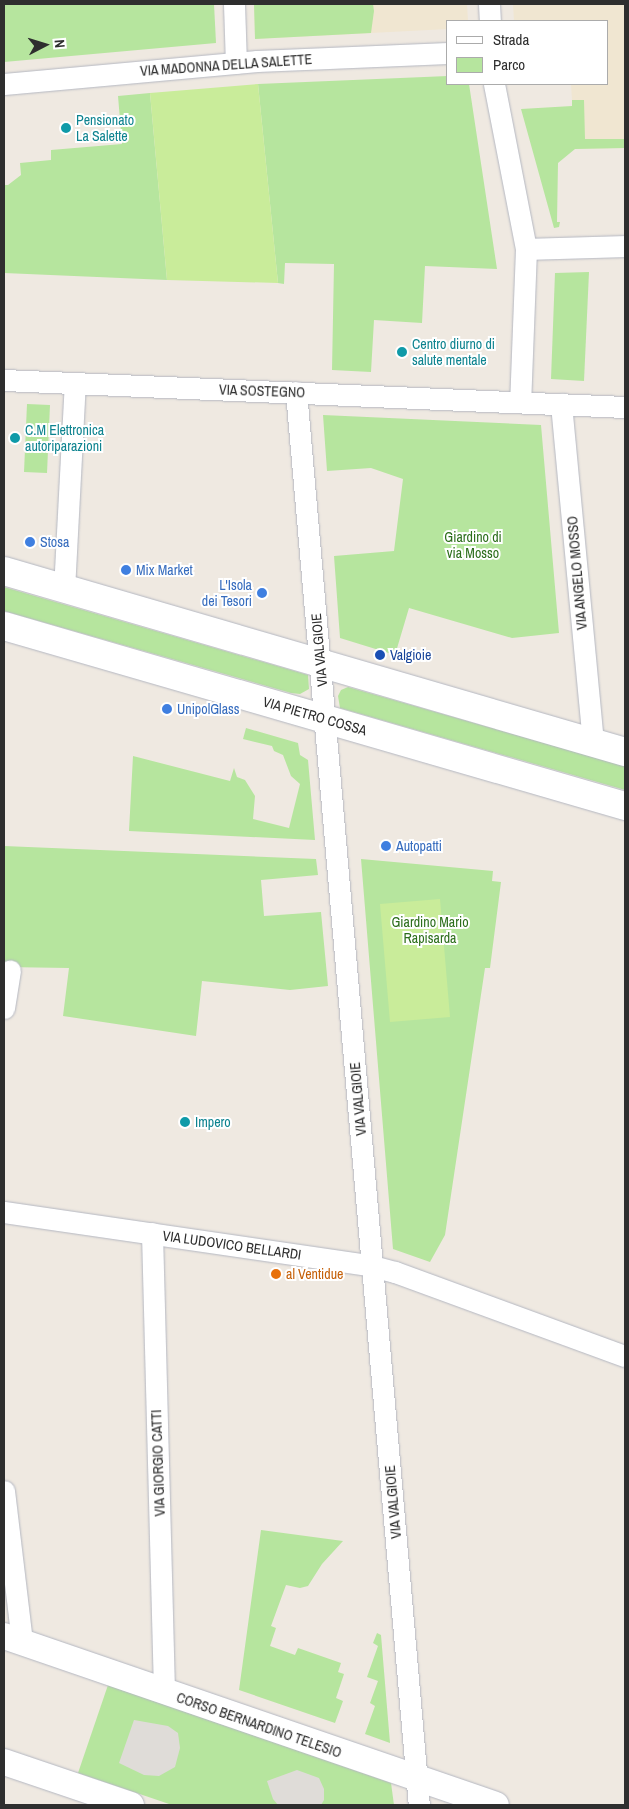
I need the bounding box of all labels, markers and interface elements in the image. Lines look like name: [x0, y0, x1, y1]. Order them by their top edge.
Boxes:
north arrow: [20, 20, 70, 70]
legend: [446, 20, 609, 85]
text: Strada: [493, 29, 529, 50]
text: N: [51, 39, 69, 49]
street label: VIA MADONNA DELLA SALETTE: [139, 51, 313, 79]
text: Parco: [493, 54, 525, 75]
place label: Pensionato La Salette: [76, 112, 134, 144]
marker: Pensionato La Salette: [60, 122, 72, 134]
place label: Centro diurno di salute mentale: [412, 336, 495, 368]
marker: Centro diurno di salute mentale: [396, 346, 408, 358]
street label: VIA SOSTEGNO: [218, 381, 306, 401]
place label: C.M Elettronica autoriparazioni: [25, 422, 104, 454]
marker: C.M Elettronica autoriparazioni: [9, 432, 21, 444]
street label: VIA ANGELO MOSSO: [564, 515, 590, 631]
park label: Giardino di via Mosso: [444, 529, 502, 562]
place label: Stosa: [40, 534, 69, 550]
marker: Stosa: [24, 536, 36, 548]
place label: Mix Market: [136, 562, 193, 578]
marker: Mix Market: [120, 564, 132, 576]
place label: L'Isola dei Tesori: [202, 577, 252, 610]
marker: L'Isola dei Tesori: [256, 587, 268, 599]
street label: VIA VALGIOIE: [307, 612, 331, 688]
place label: Valgioie: [390, 647, 431, 663]
marker: Valgioie: [374, 649, 386, 661]
street label: VIA PIETRO COSSA: [261, 693, 369, 739]
place label: UnipolGlass: [177, 701, 240, 717]
marker: UnipolGlass: [161, 703, 173, 715]
place label: Autopatti: [396, 838, 442, 854]
marker: Autopatti: [380, 840, 392, 852]
park label: Giardino Mario Rapisarda: [391, 914, 469, 946]
street label: VIA VALGIOIE: [346, 1061, 370, 1137]
place label: Impero: [195, 1114, 231, 1130]
marker: Impero: [179, 1116, 191, 1128]
street label: VIA LUDOVICO BELLARDI: [161, 1227, 303, 1263]
place label: al Ventidue: [286, 1266, 343, 1282]
marker: al Ventidue: [270, 1268, 282, 1280]
street label: VIA GIORGIO CATTI: [148, 1409, 168, 1517]
street label: VIA VALGIOIE: [381, 1464, 405, 1540]
street label: CORSO BERNARDINO TELESIO: [174, 1689, 344, 1761]

